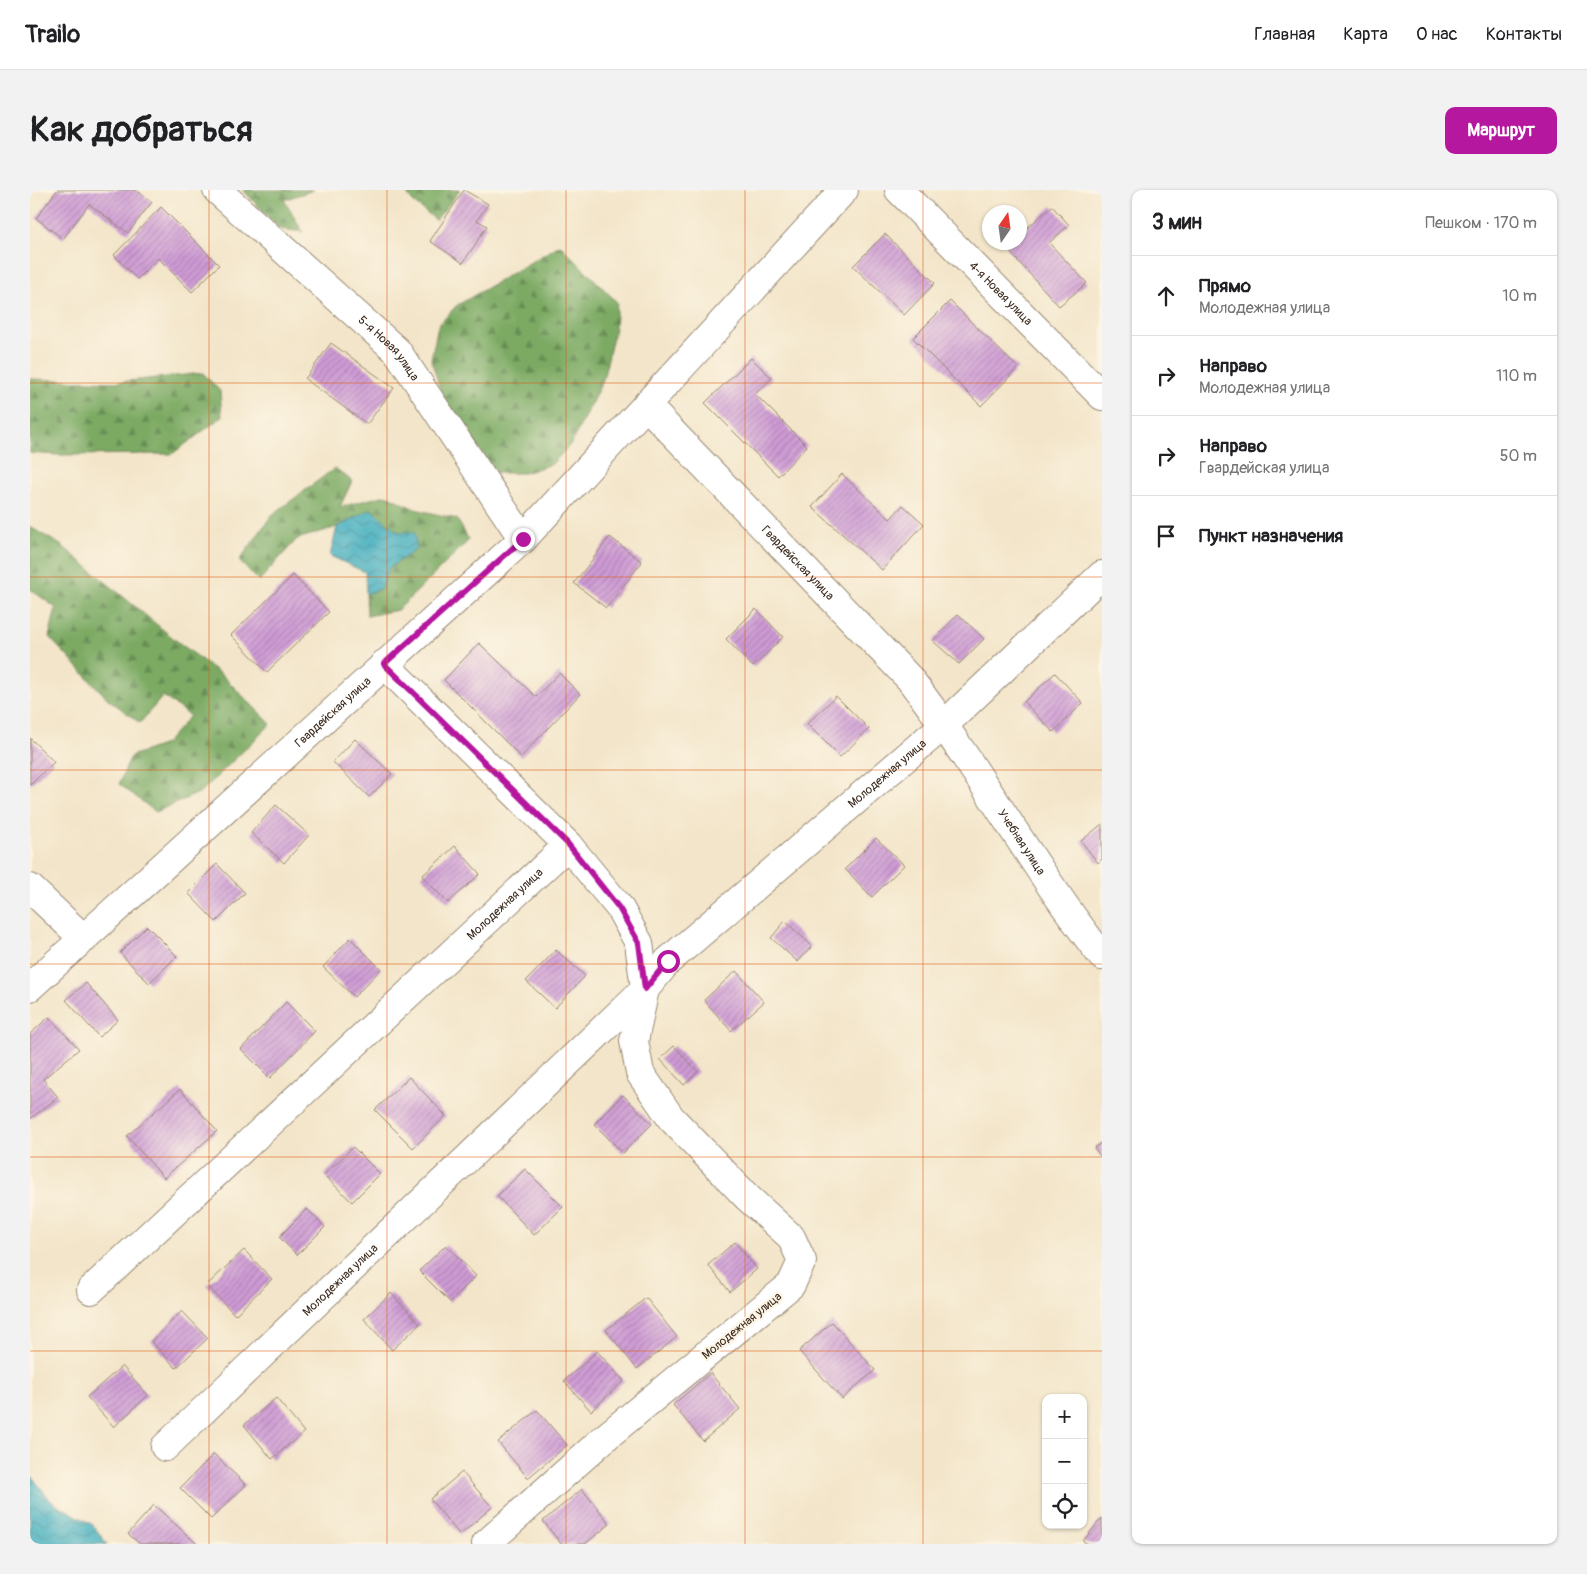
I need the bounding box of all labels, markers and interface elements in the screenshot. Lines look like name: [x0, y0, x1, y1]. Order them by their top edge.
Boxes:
text: Trailo: [25, 20, 80, 49]
text: Главная: [1254, 23, 1315, 46]
text: Карта: [1343, 23, 1388, 46]
text: О нас: [1416, 23, 1458, 46]
text: Контакты: [1486, 23, 1562, 46]
button: Маршрут: [1445, 107, 1557, 154]
text: Как добраться: [30, 108, 253, 152]
north arrow: [982, 205, 1027, 250]
text: 3 мин: [1152, 209, 1202, 236]
text: Пешком · 170 m: [1425, 213, 1537, 233]
street label: 4-я Новая улица: [966, 258, 1036, 329]
text: Прямо: [1199, 274, 1251, 298]
icon: ahead: [1152, 282, 1180, 310]
text: 10 m: [1502, 286, 1537, 306]
text: Молодежная улица: [1199, 298, 1330, 318]
street label: 5-я Новая улица: [355, 313, 423, 384]
text: Направо: [1199, 354, 1267, 378]
icon: right: [1152, 362, 1180, 390]
text: 110 m: [1496, 366, 1537, 386]
text: Молодежная улица: [1199, 378, 1330, 398]
text: Направо: [1199, 434, 1267, 458]
icon: right: [1152, 442, 1180, 470]
text: 50 m: [1500, 446, 1537, 466]
text: Гвардейская улица: [1199, 458, 1329, 478]
street label: Гвардейская улица: [759, 522, 838, 603]
icon: arrive: [1152, 522, 1180, 550]
text: Пункт назначения: [1199, 524, 1343, 548]
route end: [512, 528, 535, 551]
street label: Гвардейская улица: [291, 673, 374, 750]
street label: Молодежная улица: [845, 736, 930, 811]
street label: Учебная улица: [994, 806, 1049, 878]
street label: Молодежная улица: [464, 865, 546, 943]
route start: [657, 950, 680, 973]
street label: Молодежная улица: [299, 1240, 381, 1319]
street label: Молодежная улица: [699, 1289, 785, 1363]
map controls: [1042, 1394, 1087, 1529]
button: +: [1042, 1394, 1087, 1439]
button: −: [1042, 1439, 1087, 1484]
button: locate: [1042, 1484, 1087, 1529]

